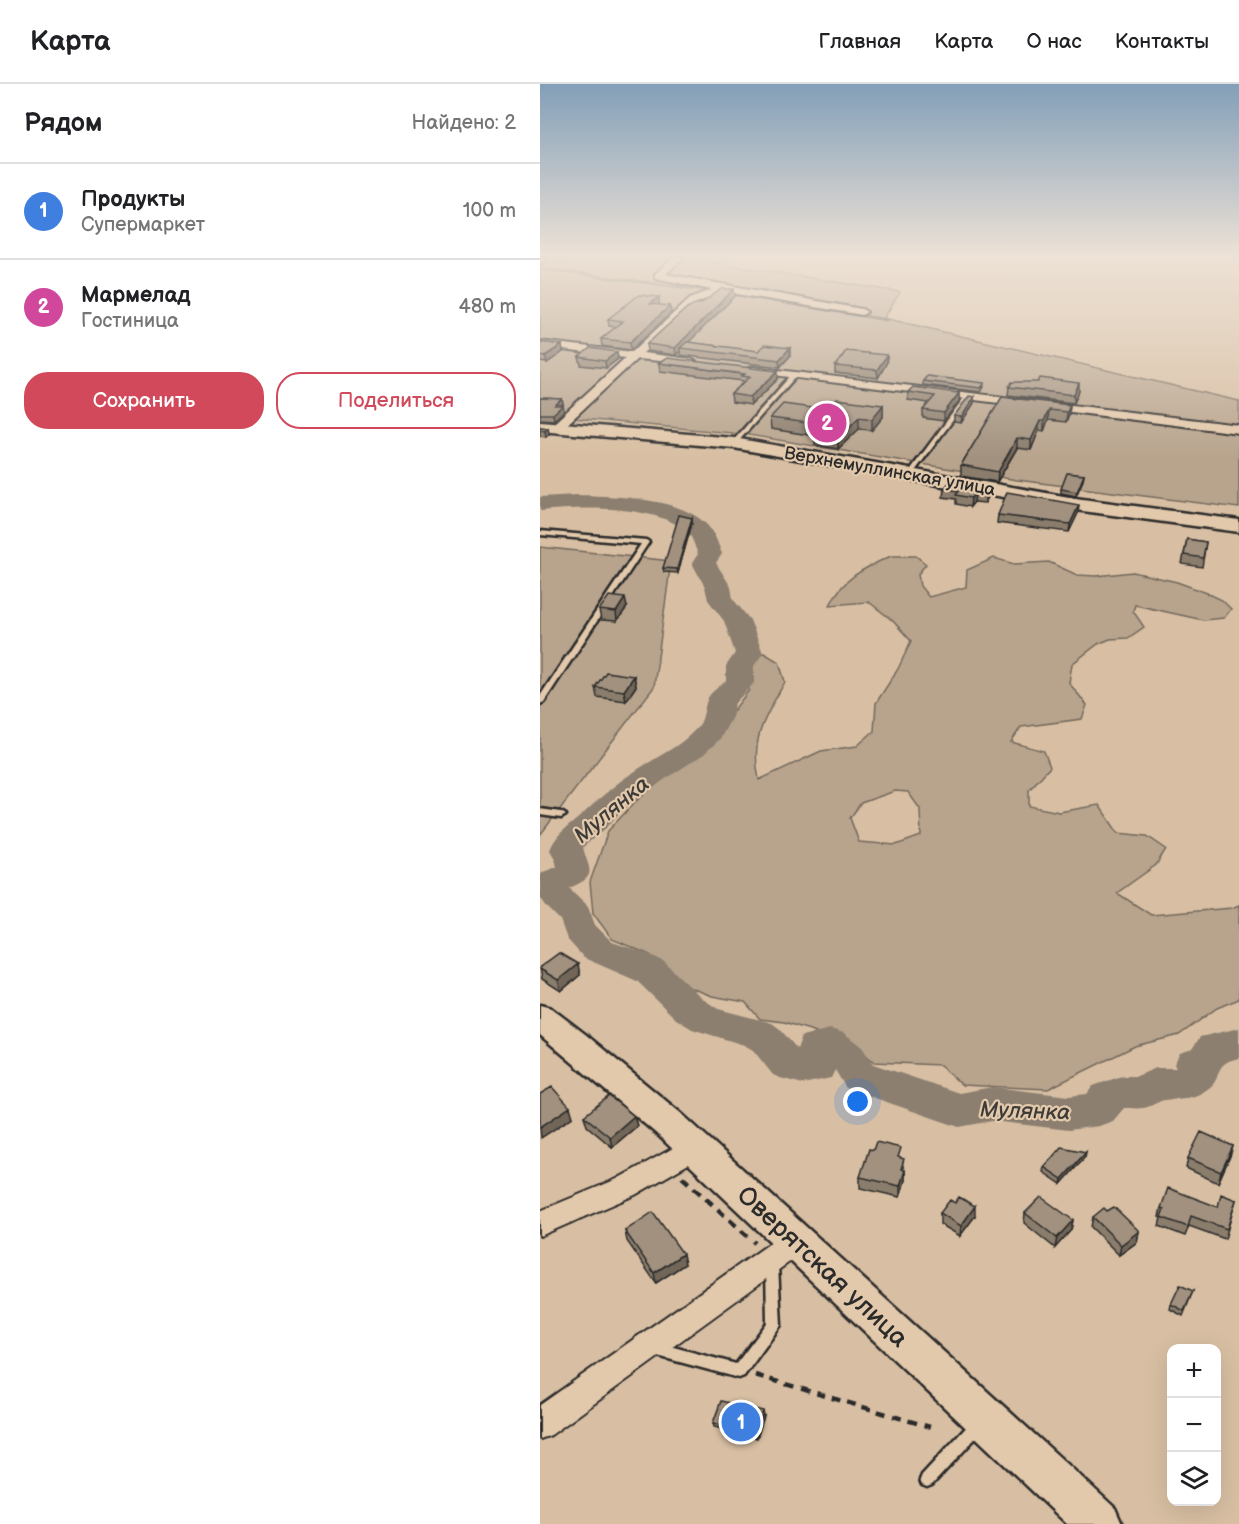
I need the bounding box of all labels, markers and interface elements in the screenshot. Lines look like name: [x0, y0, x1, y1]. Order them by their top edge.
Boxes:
text: Карта: [30, 25, 110, 58]
text: Главная: [818, 29, 901, 54]
text: Карта: [934, 29, 993, 54]
text: О нас: [1026, 29, 1082, 54]
text: Контакты: [1115, 29, 1209, 54]
text: Рядом: [24, 108, 102, 139]
text: Найдено: 2: [412, 111, 516, 135]
text: Пpoдукты: [81, 186, 185, 213]
text: 1: [39, 199, 48, 223]
text: 100 m: [463, 199, 516, 223]
text: Супермаркет: [81, 213, 205, 237]
text: Мармелад: [81, 282, 190, 309]
text: 2: [38, 295, 49, 319]
text: 480 m: [458, 295, 516, 319]
text: Гостиница: [81, 309, 179, 333]
button: Сохранить: [24, 372, 264, 429]
button: Поделиться: [276, 372, 516, 429]
pin: 2: [808, 400, 846, 446]
street label: Верхнемуллинская улица: [783, 443, 997, 500]
water label: Мулянка: [569, 771, 655, 850]
your location: [843, 1087, 872, 1116]
water label: Мулянка: [979, 1096, 1071, 1127]
street label: Оверятская улица: [730, 1180, 914, 1354]
map controls: [1167, 1344, 1221, 1506]
button: +: [1167, 1344, 1221, 1398]
button: −: [1167, 1398, 1221, 1452]
pin: 1: [722, 1400, 760, 1444]
button: layers: [1167, 1452, 1221, 1506]

